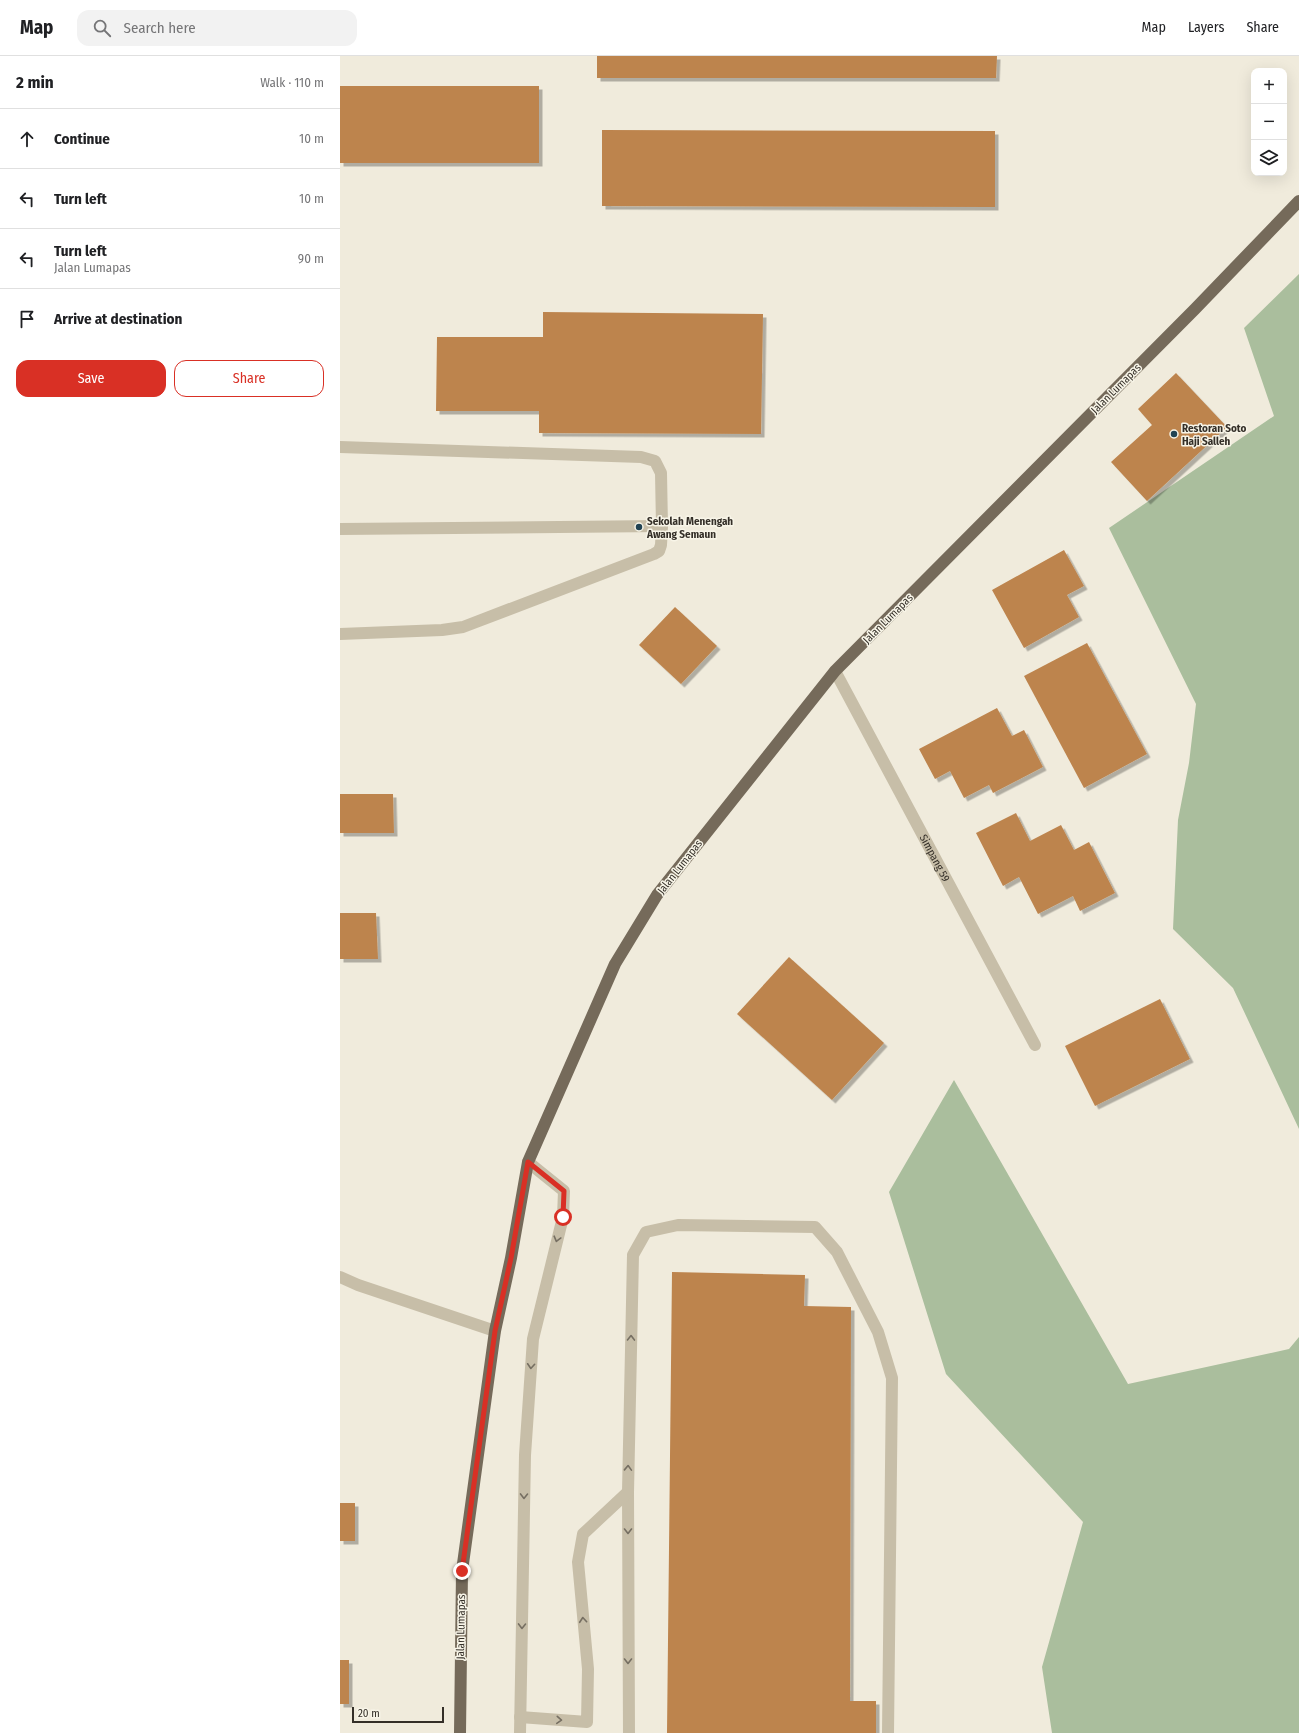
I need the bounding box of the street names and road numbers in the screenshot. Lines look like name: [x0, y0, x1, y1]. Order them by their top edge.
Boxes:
street label: Jalan Lumapas: [1088, 361, 1144, 417]
street label: Jalan Lumapas: [860, 591, 916, 647]
street label: Simpang 59: [917, 832, 953, 884]
street label: Jalan Lumapas: [655, 837, 705, 897]
street label: Jalan Lumapas: [454, 1594, 468, 1660]

